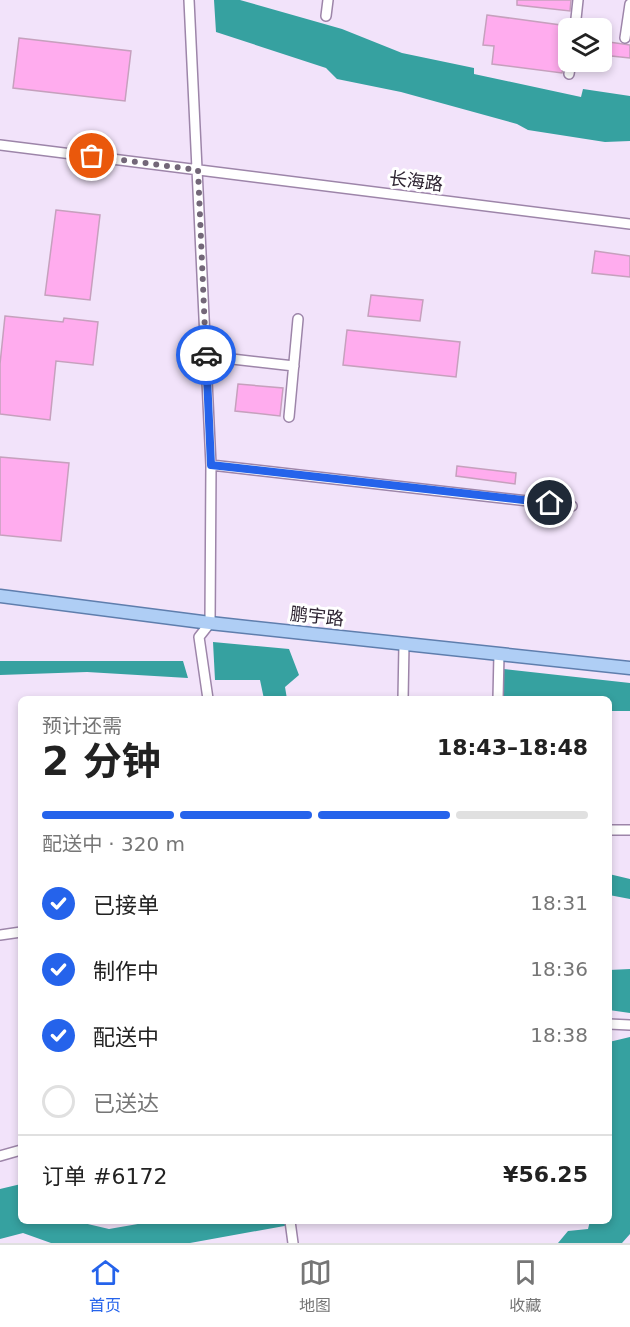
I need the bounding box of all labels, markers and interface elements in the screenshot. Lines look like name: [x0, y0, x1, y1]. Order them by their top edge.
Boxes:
map controls: [558, 18, 612, 72]
button: layers: [558, 18, 612, 72]
pin: [66, 130, 117, 181]
icon: bag: [75, 139, 108, 172]
street label: 长海路: [388, 167, 444, 195]
courier: [176, 325, 236, 385]
icon: car: [190, 339, 223, 372]
pin: [524, 477, 575, 528]
icon: home: [533, 486, 566, 519]
street label: 鹏宇路: [289, 603, 345, 629]
text: 预计还需: [42, 714, 122, 738]
text: 18:43–18:48: [437, 735, 588, 760]
text: 2 分钟: [42, 739, 161, 784]
text: 配送中 · 320 m: [42, 832, 185, 856]
icon: check: [42, 887, 75, 920]
text: 18:31: [530, 891, 588, 915]
text: 已接单: [93, 893, 159, 918]
icon: check: [42, 953, 75, 986]
text: 18:36: [530, 957, 588, 981]
text: 制作中: [93, 959, 159, 984]
icon: check: [42, 1019, 75, 1052]
text: 18:38: [530, 1023, 588, 1047]
text: 配送中: [93, 1025, 159, 1050]
text: 已送达: [93, 1091, 159, 1116]
text: ¥56.25: [503, 1162, 588, 1187]
text: 订单 #6172: [42, 1164, 167, 1189]
tab: 首页: [89, 1256, 122, 1316]
tab: 地图: [299, 1256, 332, 1316]
tab: 收藏: [509, 1256, 542, 1316]

